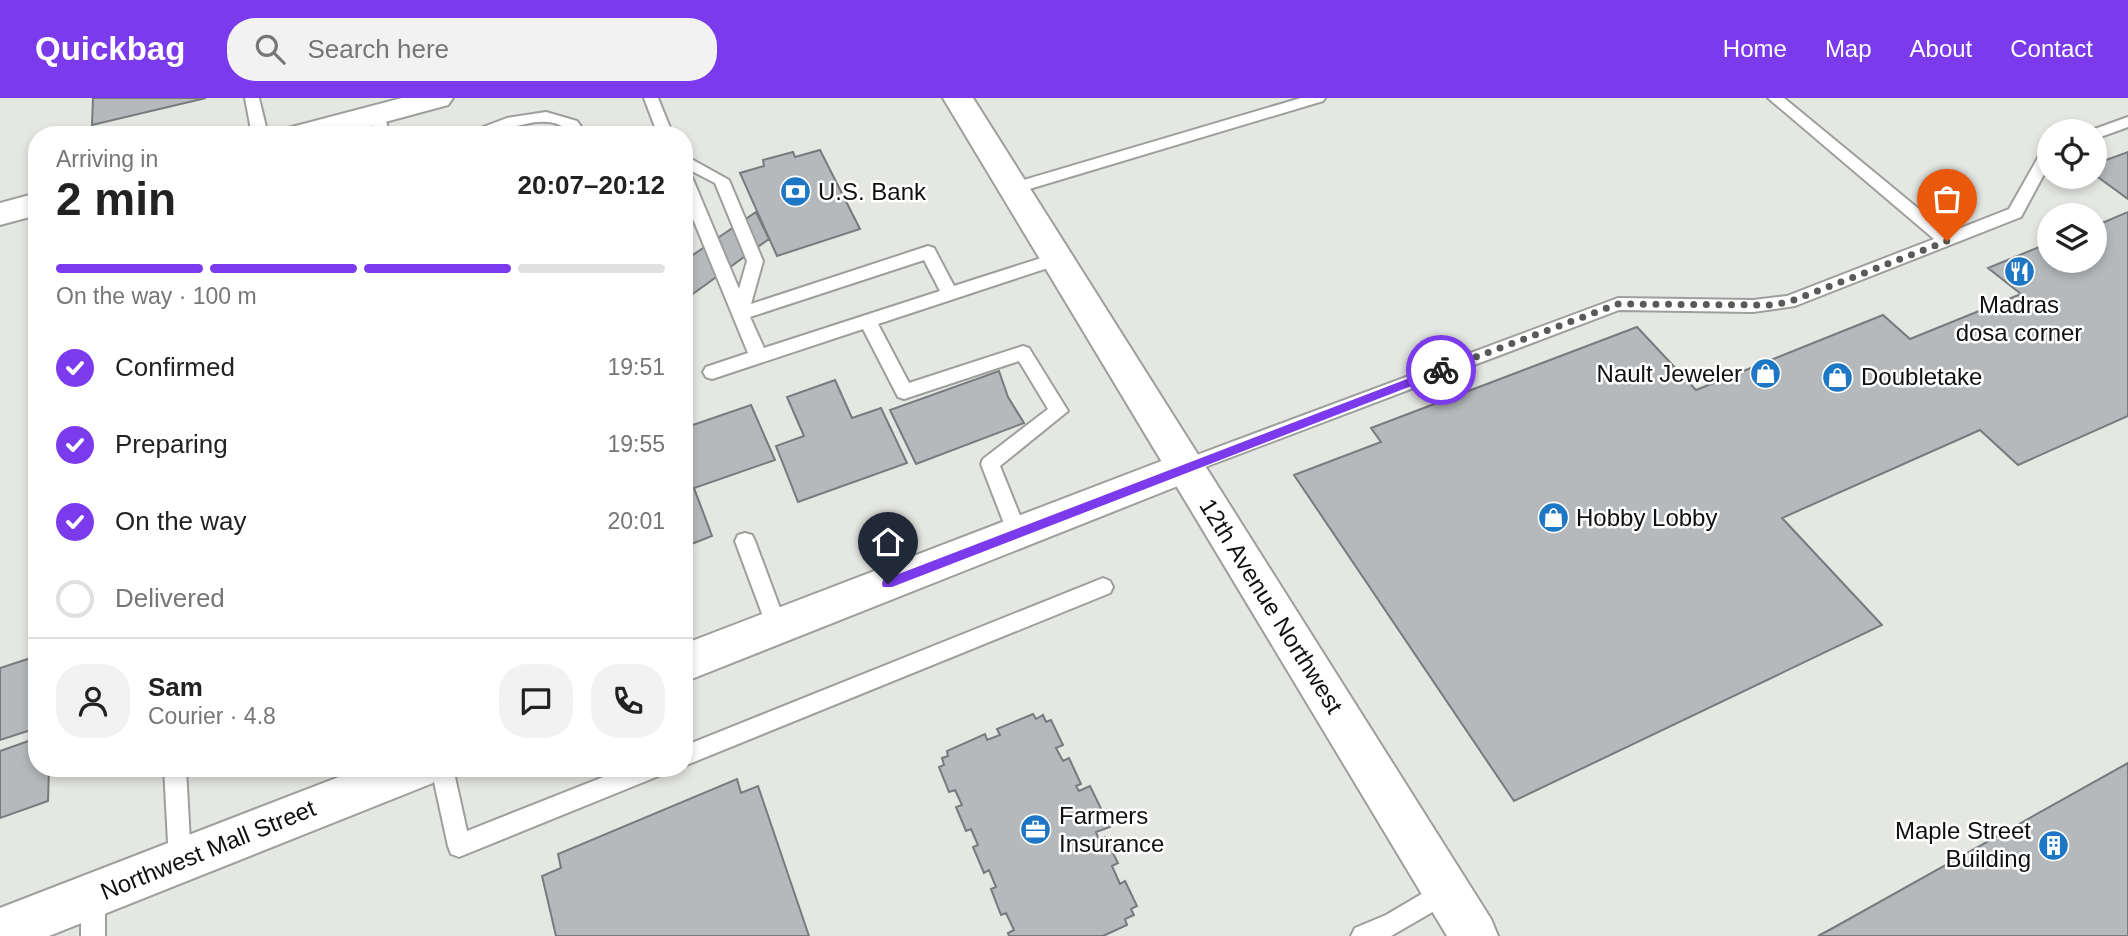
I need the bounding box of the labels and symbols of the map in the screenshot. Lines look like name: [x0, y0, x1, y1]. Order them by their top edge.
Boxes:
pin: [1917, 169, 1977, 241]
bank icon: U.S. Bank: [778, 175, 812, 209]
place label: U.S. Bank: [818, 178, 927, 205]
restaurant icon: Madras dosa corner: [2002, 254, 2036, 288]
place label: Madras dosa corner: [1956, 291, 2082, 346]
courier: [1406, 335, 1476, 405]
shop icon: Nault Jeweler: [1748, 357, 1782, 391]
place label: Nault Jeweler: [1597, 360, 1742, 387]
shop icon: Doubletake: [1821, 360, 1855, 394]
place label: Doubletake: [1861, 363, 1982, 390]
street label: 12th Avenue Northwest: [1194, 494, 1349, 718]
shop icon: Hobby Lobby: [1536, 501, 1570, 535]
place label: Hobby Lobby: [1576, 504, 1717, 531]
pin: [858, 512, 918, 584]
street label: Northwest Mall Street: [96, 794, 320, 905]
place label: Farmers Insurance: [1059, 802, 1164, 857]
office icon: Farmers Insurance: [1019, 813, 1053, 847]
place label: Maple Street Building: [1895, 817, 2031, 872]
building icon: Maple Street Building: [2037, 828, 2071, 862]

